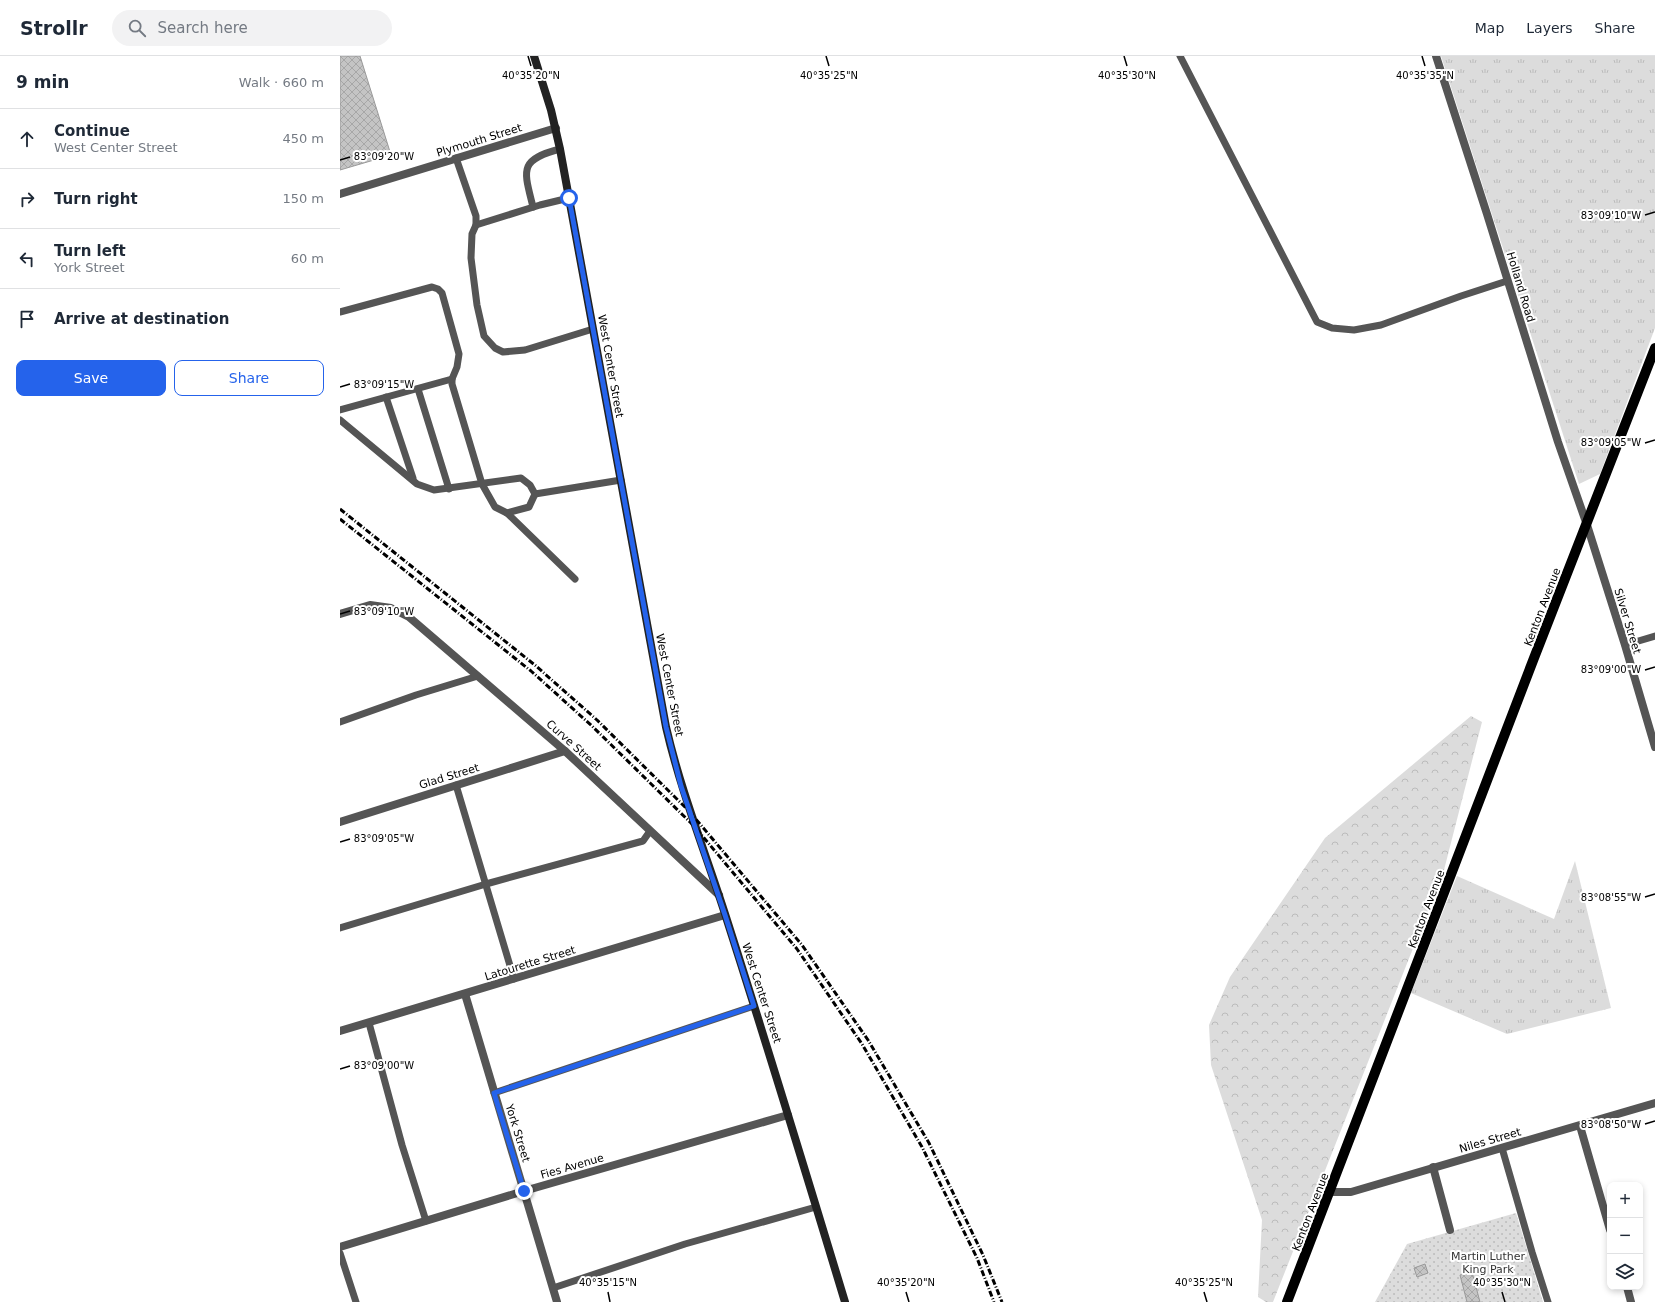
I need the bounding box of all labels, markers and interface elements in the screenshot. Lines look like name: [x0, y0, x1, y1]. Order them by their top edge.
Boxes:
search box: [112, 10, 392, 46]
text: Strollr: [20, 17, 88, 39]
icon: search: [126, 17, 148, 39]
text: Search here: [158, 19, 248, 37]
text: Map: [1475, 20, 1504, 36]
text: Layers: [1526, 20, 1573, 36]
text: Share: [1595, 20, 1635, 36]
text: 40°35'20"N: [502, 70, 560, 81]
text: 40°35'25"N: [800, 70, 858, 81]
text: 40°35'30"N: [1098, 70, 1156, 81]
text: 40°35'35"N: [1396, 70, 1454, 81]
text: 9 min: [16, 72, 69, 92]
text: Walk · 660 m: [239, 75, 324, 90]
street label: Plymouth Street: [435, 121, 524, 160]
text: Continue: [54, 122, 130, 140]
icon: ahead: [16, 128, 38, 150]
text: 450 m: [282, 131, 324, 146]
text: West Center Street: [54, 140, 177, 155]
text: 83°09'20"W: [354, 151, 414, 162]
icon: right: [16, 188, 38, 210]
route start: [560, 189, 578, 207]
text: Turn right: [54, 190, 138, 208]
text: 150 m: [282, 191, 324, 206]
text: 83°09'10"W: [1581, 210, 1641, 221]
text: Turn left: [54, 242, 126, 260]
icon: left: [16, 248, 38, 270]
street label: Holland Road: [1504, 250, 1537, 324]
text: 60 m: [291, 251, 324, 266]
text: York Street: [54, 260, 125, 275]
icon: arrive: [16, 308, 38, 330]
text: Arrive at destination: [54, 310, 229, 328]
street label: West Center Street: [595, 314, 626, 419]
button: Save: [16, 360, 166, 396]
button: Share: [174, 360, 324, 396]
text: 83°09'15"W: [354, 379, 414, 390]
text: 83°09'05"W: [1581, 437, 1641, 448]
street label: Kenton Avenue: [1522, 566, 1563, 648]
street label: Silver Street: [1611, 587, 1644, 656]
text: 83°09'10"W: [354, 606, 414, 617]
street label: West Center Street: [653, 633, 686, 738]
text: 83°09'00"W: [1581, 664, 1641, 675]
street label: Curve Street: [544, 717, 604, 774]
street label: Glad Street: [417, 761, 481, 792]
text: 83°09'05"W: [354, 833, 414, 844]
street label: Kenton Avenue: [1406, 868, 1447, 950]
text: 83°08'55"W: [1581, 892, 1641, 903]
street label: West Center Street: [739, 941, 784, 1046]
street label: Latourette Street: [483, 943, 578, 983]
text: 83°09'00"W: [354, 1060, 414, 1071]
street label: York Street: [502, 1102, 533, 1164]
text: 83°08'50"W: [1581, 1119, 1641, 1130]
street label: Niles Street: [1458, 1125, 1523, 1156]
street label: Fies Avenue: [539, 1151, 606, 1182]
street label: Kenton Avenue: [1290, 1171, 1331, 1253]
route end: [515, 1182, 533, 1200]
map controls: [1607, 1182, 1643, 1290]
button: +: [1607, 1182, 1643, 1218]
button: −: [1607, 1218, 1643, 1254]
park label: Martin Luther King Park: [1451, 1250, 1526, 1276]
button: layers: [1607, 1254, 1643, 1290]
text: 40°35'15"N: [579, 1277, 637, 1288]
text: 40°35'20"N: [877, 1277, 935, 1288]
text: 40°35'25"N: [1175, 1277, 1233, 1288]
text: 40°35'30"N: [1473, 1277, 1531, 1288]

